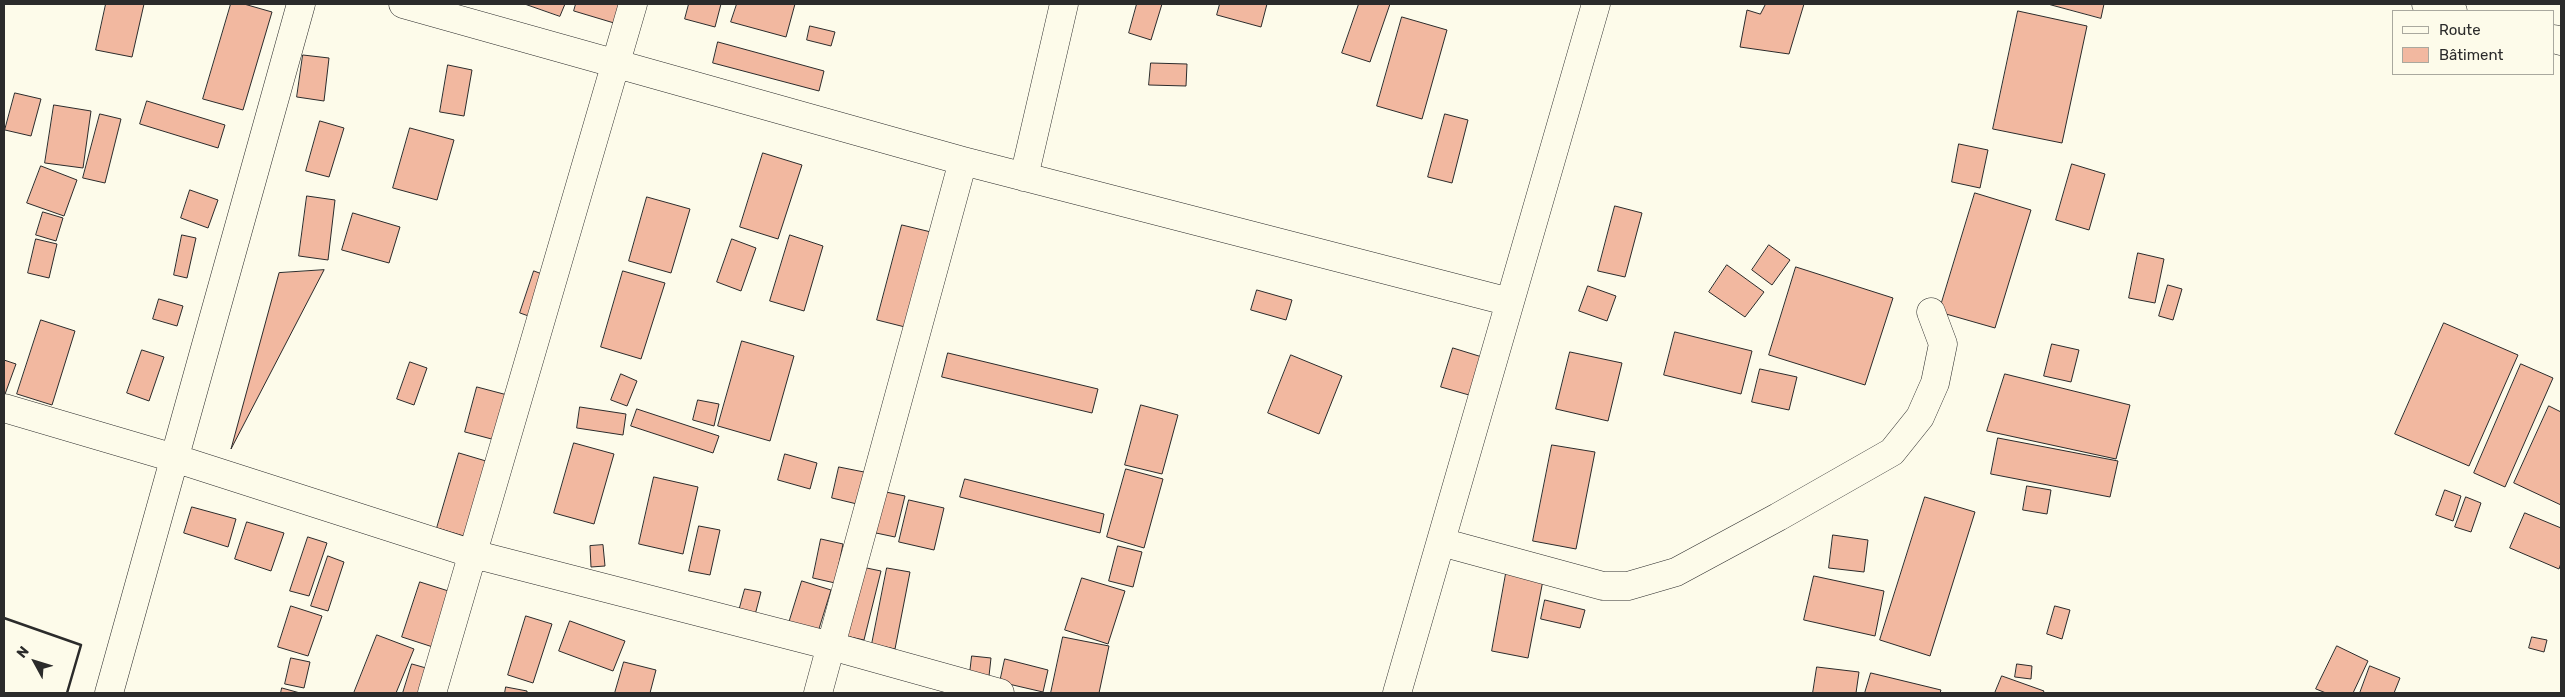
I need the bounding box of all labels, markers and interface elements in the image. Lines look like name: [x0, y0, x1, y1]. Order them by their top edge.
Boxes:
legend: [2392, 10, 2555, 75]
text: Route: [2439, 21, 2481, 39]
text: Bâtiment: [2439, 46, 2503, 64]
north arrow: [10, 637, 60, 687]
text: N: [13, 643, 33, 662]

